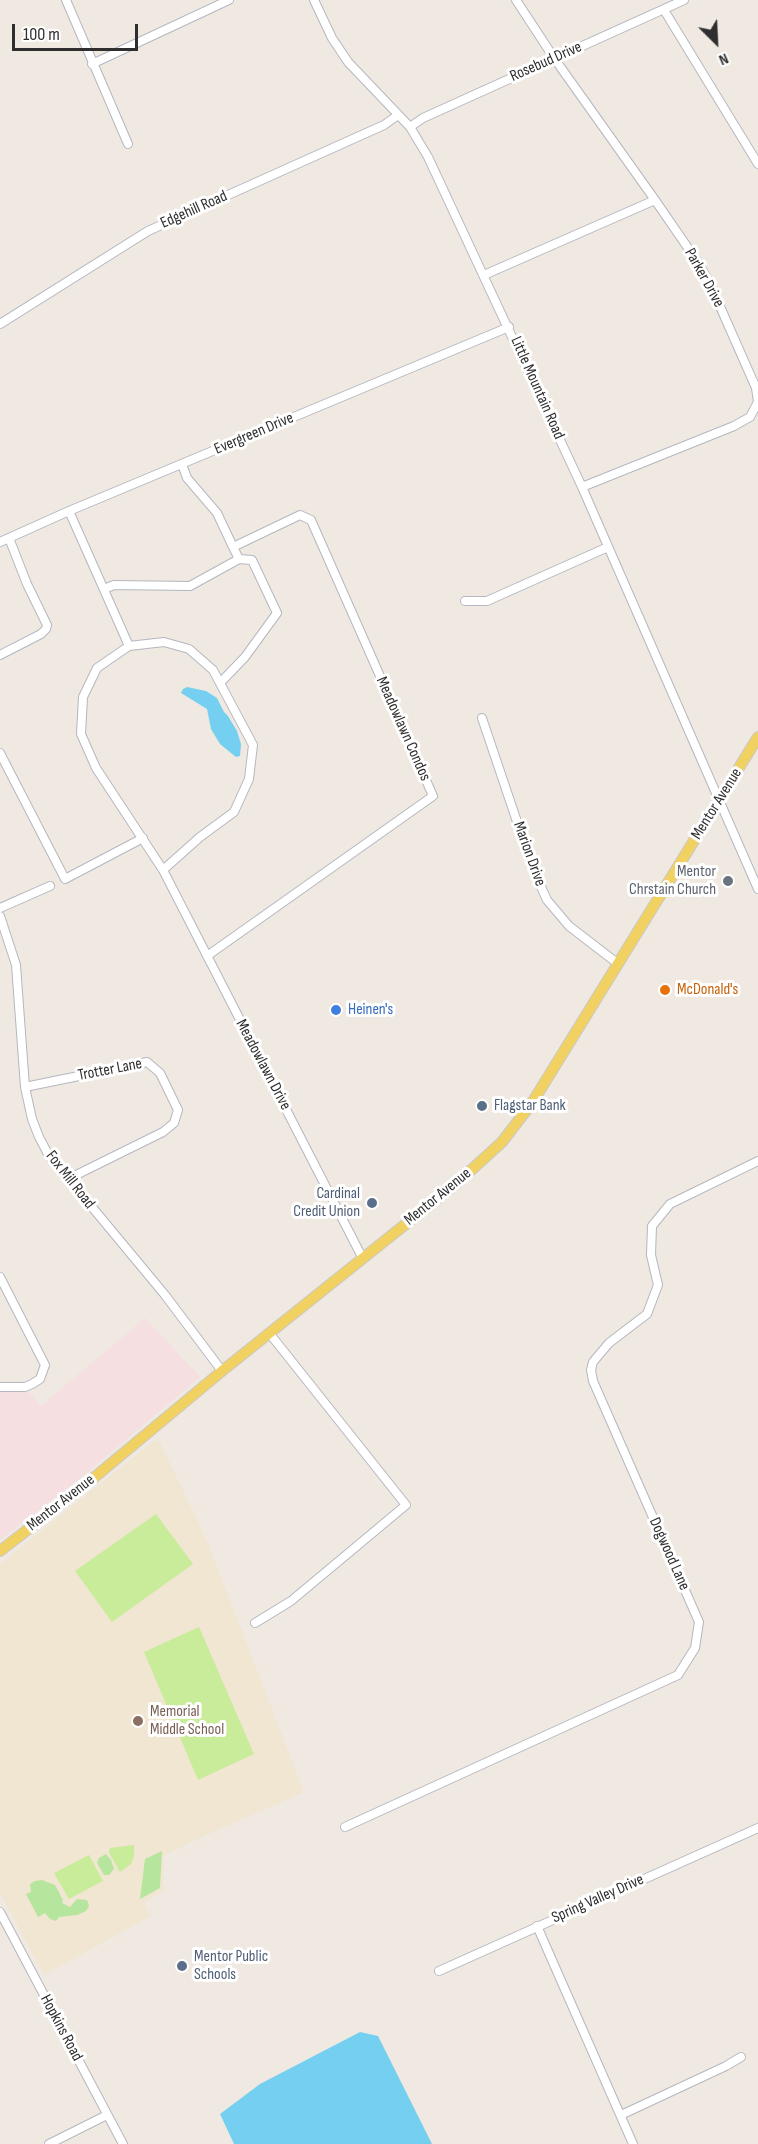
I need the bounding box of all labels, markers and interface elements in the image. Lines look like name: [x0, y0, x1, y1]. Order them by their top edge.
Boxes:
scale bar: [15, 12, 141, 50]
north arrow: [686, 12, 746, 72]
text: 100 m: [23, 24, 60, 45]
street label: Rosebud Drive: [507, 38, 585, 86]
text: N: [716, 48, 731, 69]
street label: Edgehill Road: [158, 187, 230, 233]
street label: Parker Drive: [680, 245, 728, 311]
street label: Little Mountain Road: [506, 334, 568, 442]
street label: Evergreen Drive: [212, 409, 296, 459]
street label: Meadowlawn Condos: [371, 674, 435, 784]
street label: Mentor Avenue: [688, 765, 746, 843]
street label: Marion Drive: [508, 819, 550, 889]
place label: Mentor Chrstain Church: [629, 862, 716, 900]
marker: Mentor Chrstain Church: [721, 874, 735, 888]
place label: McDonald's: [677, 980, 738, 1000]
marker: McDonald's: [658, 983, 672, 997]
place label: Heinen's: [348, 1000, 393, 1020]
marker: Heinen's: [329, 1003, 343, 1017]
street label: Meadowlawn Drive: [231, 1016, 295, 1114]
street label: Trotter Lane: [76, 1054, 144, 1086]
place label: Flagstar Bank: [494, 1096, 566, 1116]
marker: Flagstar Bank: [475, 1099, 489, 1113]
street label: Fox Mill Road: [41, 1147, 99, 1213]
street label: Mentor Avenue: [401, 1164, 475, 1230]
place label: Cardinal Credit Union: [293, 1184, 360, 1222]
marker: Cardinal Credit Union: [365, 1196, 379, 1210]
street label: Mentor Avenue: [23, 1471, 99, 1535]
street label: Dogwood Lane: [644, 1515, 694, 1593]
place label: Memorial Middle School: [150, 1702, 224, 1740]
marker: Memorial Middle School: [131, 1714, 145, 1728]
street label: Spring Valley Drive: [549, 1870, 647, 1928]
place label: Mentor Public Schools: [194, 1947, 268, 1985]
marker: Mentor Public Schools: [175, 1959, 189, 1973]
street label: Hopkins Road: [36, 1992, 86, 2064]

